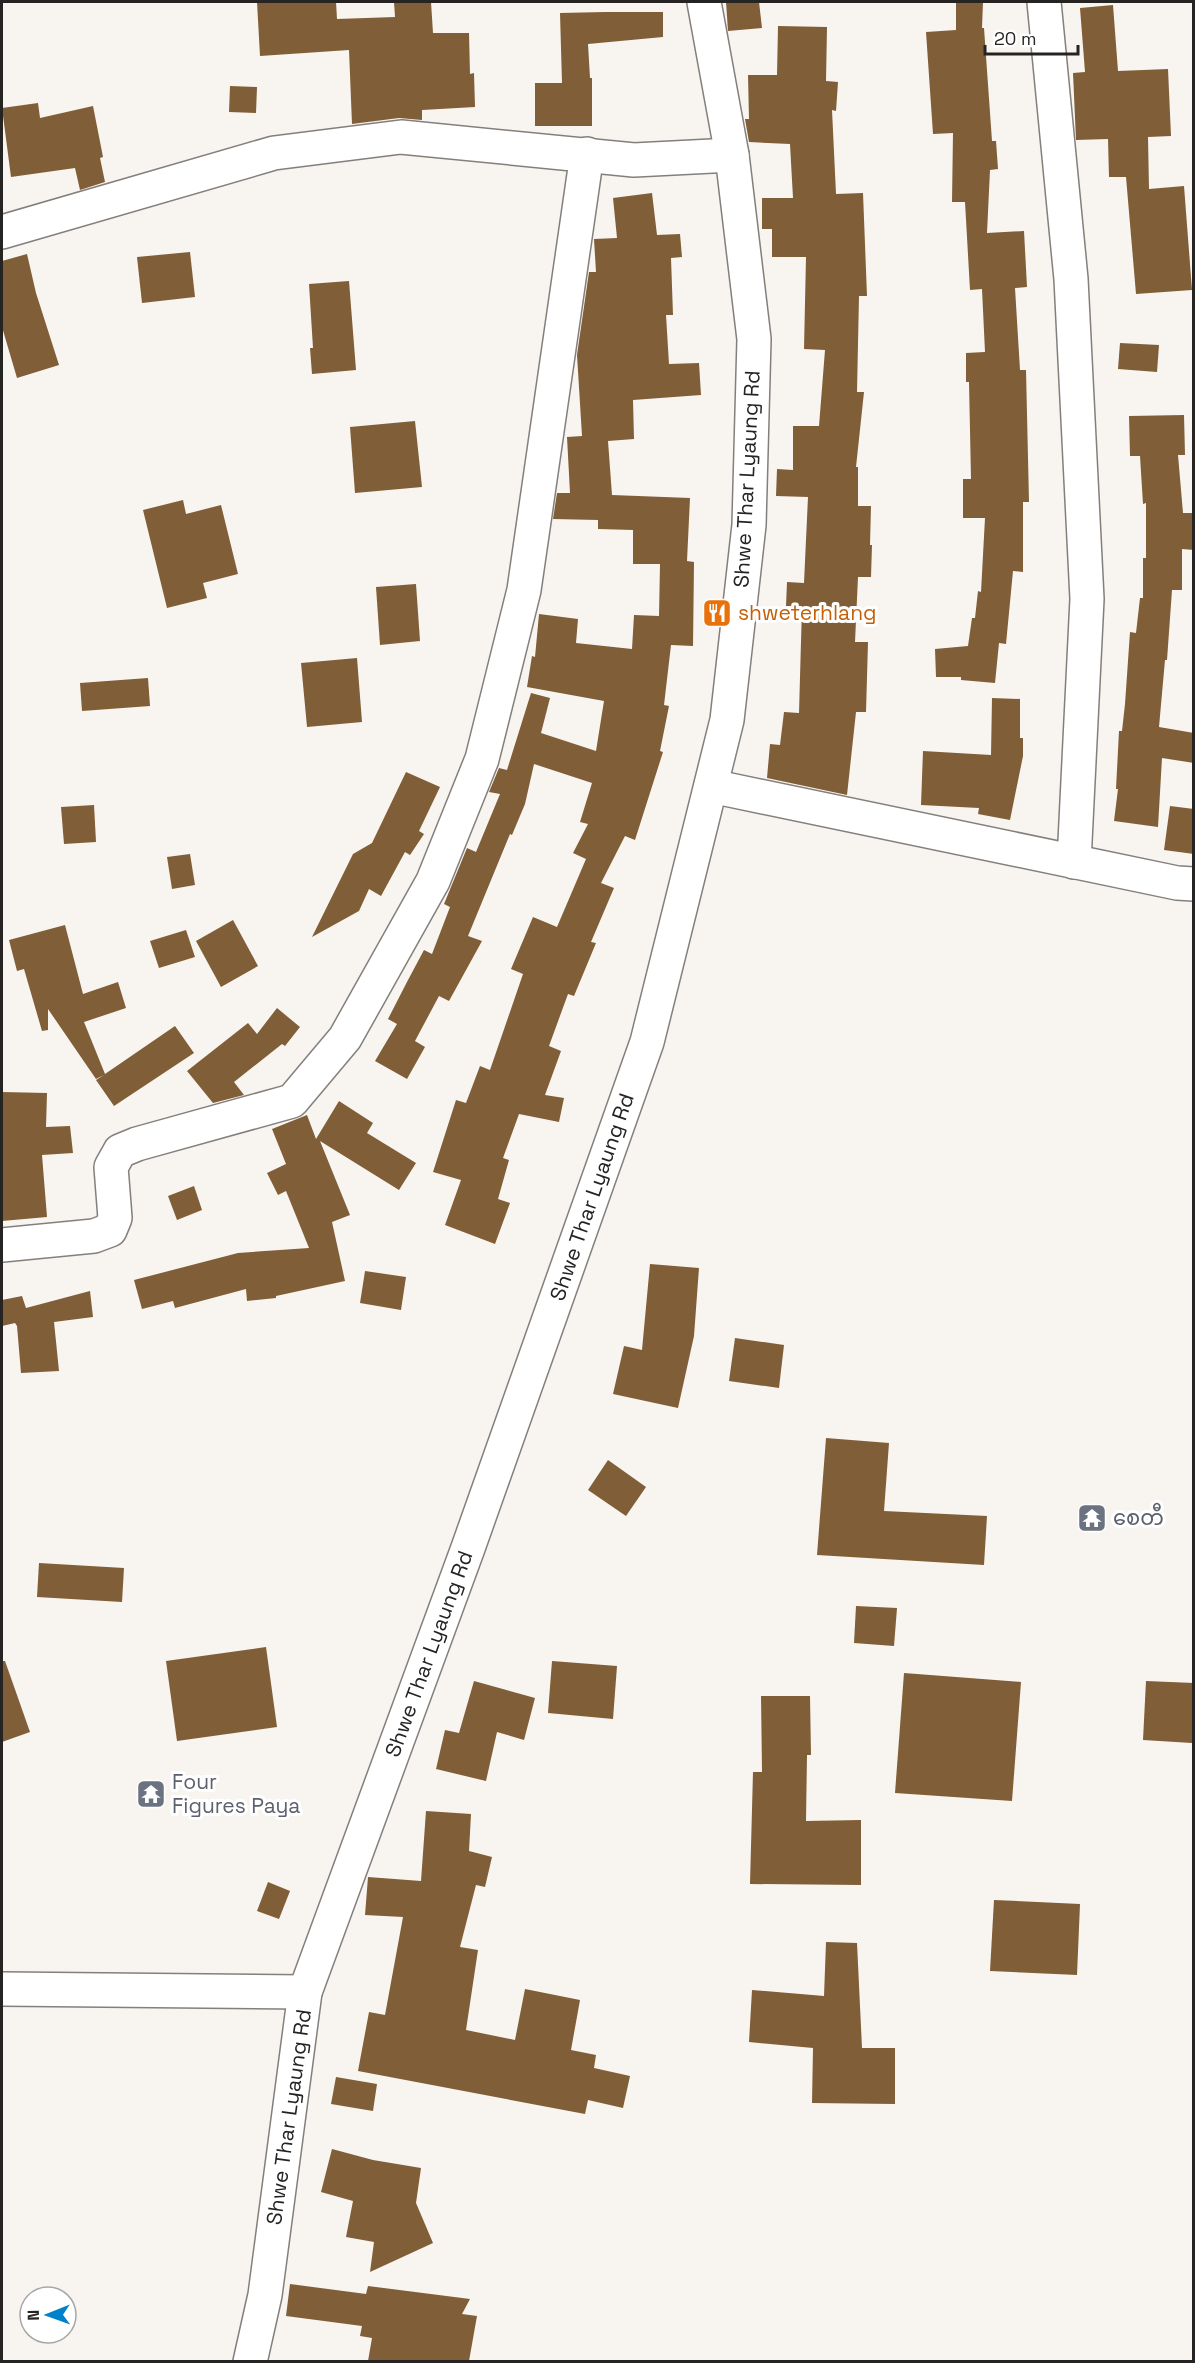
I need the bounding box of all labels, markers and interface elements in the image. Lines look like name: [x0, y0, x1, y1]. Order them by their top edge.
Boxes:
scale bar: [985, 18, 1078, 56]
text: 20 m: [994, 27, 1037, 50]
street label: Shwe Thar Lyaung Rd: [727, 370, 766, 588]
restaurant icon: shweterhlang: [701, 597, 733, 629]
place label: shweterhlang: [738, 599, 877, 626]
street label: Shwe Thar Lyaung Rd: [543, 1090, 640, 1304]
temple icon: စေတီ: [1076, 1502, 1108, 1534]
place label: စေတီ: [1113, 1502, 1164, 1531]
street label: Shwe Thar Lyaung Rd: [379, 1547, 478, 1761]
place label: Four Figures Paya: [172, 1768, 300, 1819]
temple icon: Four Figures Paya: [135, 1778, 167, 1810]
street label: Shwe Thar Lyaung Rd: [260, 2007, 317, 2227]
north arrow: [18, 2285, 78, 2345]
text: N: [23, 2310, 44, 2321]

